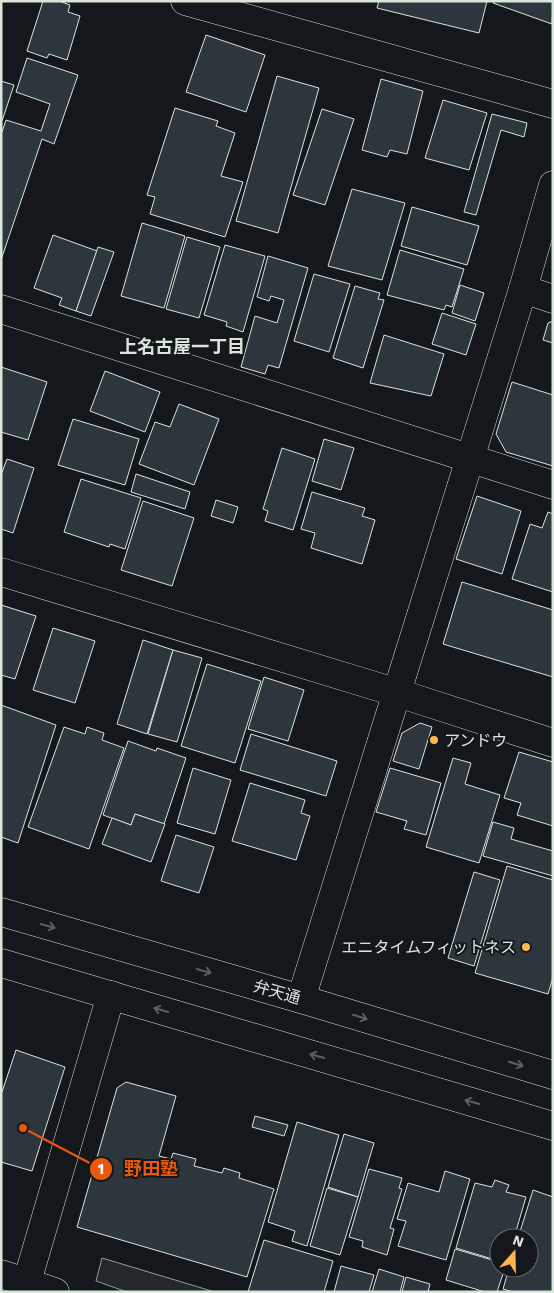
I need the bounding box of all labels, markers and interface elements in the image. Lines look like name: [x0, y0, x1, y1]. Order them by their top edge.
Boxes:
district label: 上名古屋一丁目: [119, 336, 245, 357]
place label: アンドウ: [444, 731, 507, 750]
marker: アンドウ: [428, 734, 440, 746]
one-way arrow: [40, 921, 56, 931]
place label: エニタイムフィットネス: [342, 938, 516, 957]
marker: エニタイムフィットネス: [520, 941, 532, 953]
one-way arrow: [196, 966, 212, 976]
street label: 弁天通: [251, 976, 303, 1008]
one-way arrow: [153, 1005, 169, 1015]
one-way arrow: [352, 1012, 368, 1022]
one-way arrow: [309, 1051, 325, 1060]
one-way arrow: [507, 1059, 523, 1069]
one-way arrow: [465, 1096, 481, 1106]
callout: 野田塾: [89, 1152, 188, 1185]
text: 野田塾: [124, 1158, 178, 1179]
text: 1: [98, 1160, 104, 1178]
north arrow: [489, 1228, 539, 1278]
text: N: [511, 1231, 526, 1250]

